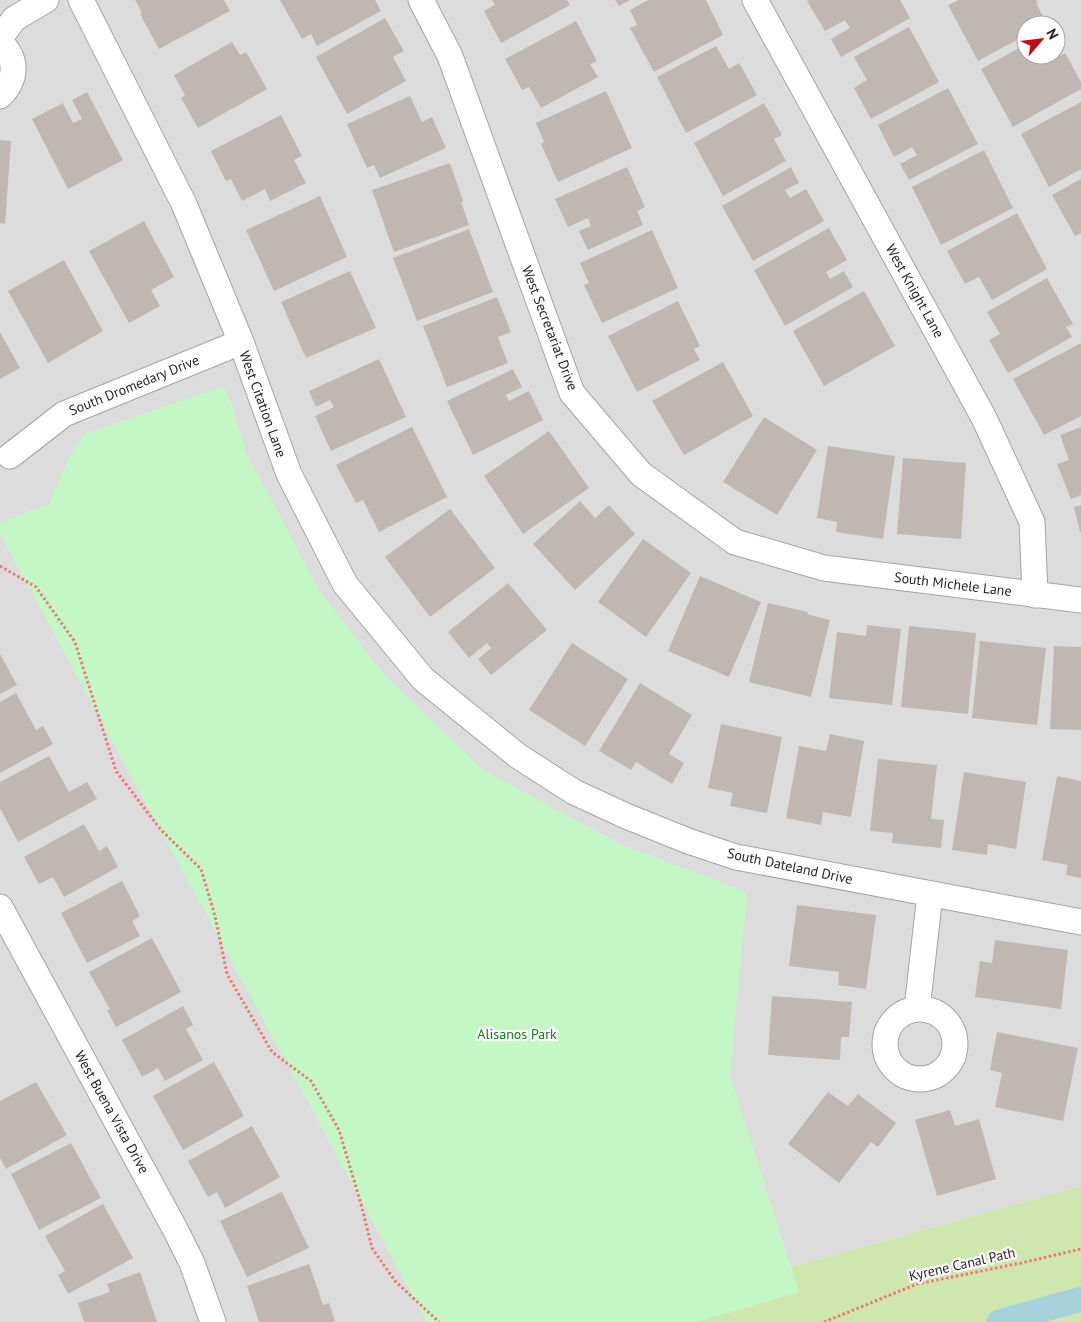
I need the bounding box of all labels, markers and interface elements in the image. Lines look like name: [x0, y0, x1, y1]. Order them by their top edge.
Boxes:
north arrow: [1016, 15, 1066, 65]
text: N: [1042, 26, 1063, 42]
street label: West Knight Lane: [882, 241, 948, 341]
street label: West Secretariat Drive: [518, 263, 582, 393]
street label: West Citation Lane: [235, 348, 291, 460]
street label: South Dromedary Drive: [66, 351, 202, 419]
street label: South Michele Lane: [893, 568, 1013, 600]
street label: South Dateland Drive: [726, 844, 854, 888]
park label: Alisanos Park: [477, 1025, 557, 1043]
street label: West Buena Vista Drive: [71, 1047, 153, 1177]
street label: Kyrene Canal Path: [907, 1243, 1017, 1285]

